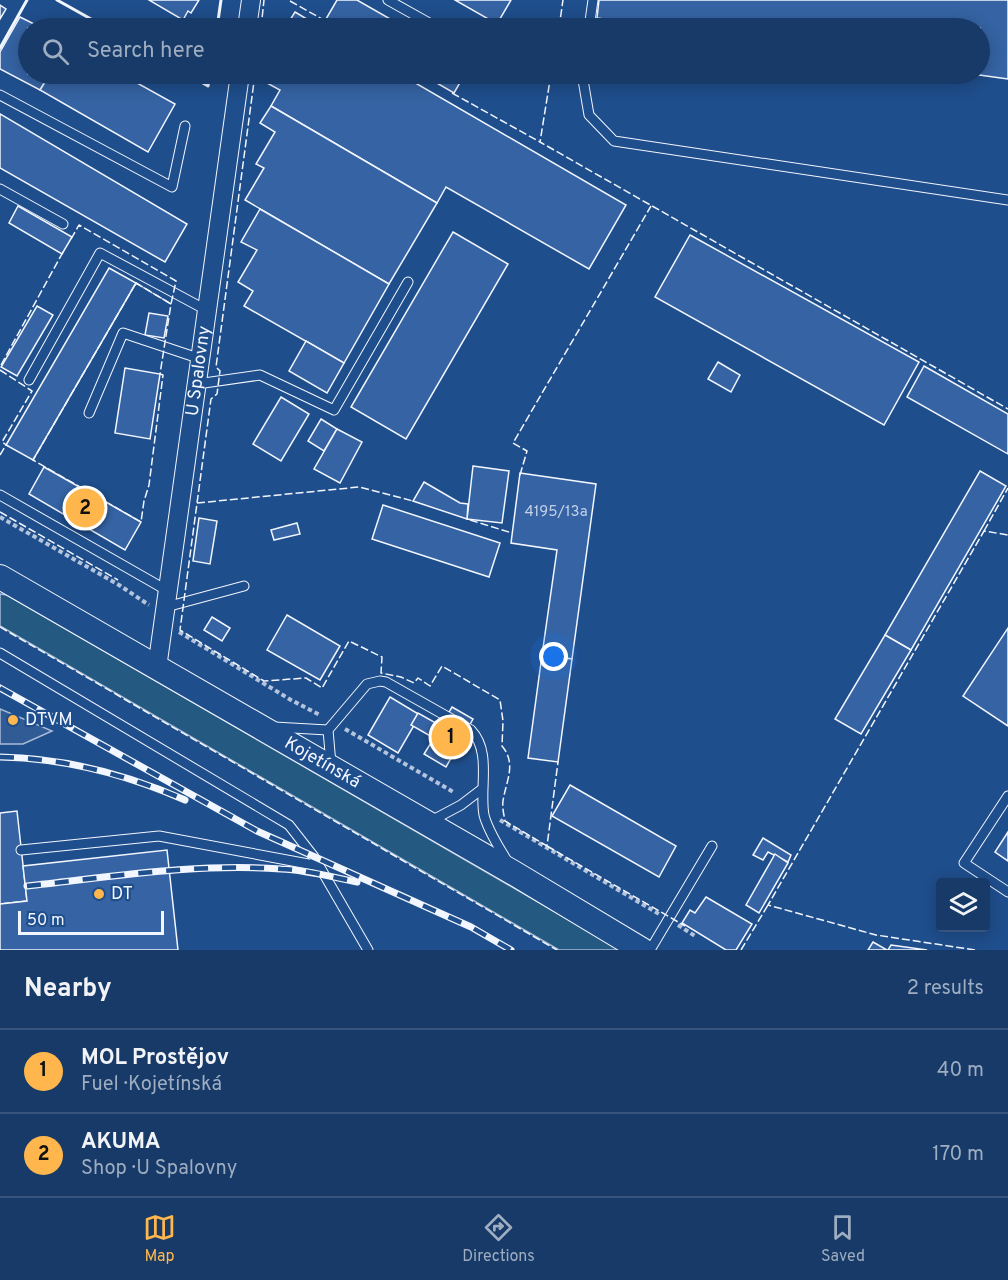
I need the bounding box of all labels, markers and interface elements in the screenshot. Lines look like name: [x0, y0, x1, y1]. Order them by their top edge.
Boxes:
search box: [18, 18, 990, 84]
icon: search: [39, 35, 72, 68]
text: Search here: [87, 38, 205, 65]
street label: U Spalovny: [181, 324, 216, 418]
pin: 2: [66, 486, 104, 530]
house number: 4195/13a: [524, 503, 588, 522]
your location: [539, 642, 568, 671]
place label: DTVM: [25, 709, 73, 732]
marker: DTVM: [6, 713, 20, 727]
pin: 1: [432, 714, 470, 760]
street label: Kojetínská: [280, 732, 365, 794]
map controls: [936, 878, 990, 932]
button: layers: [936, 878, 990, 932]
place label: DT: [111, 883, 133, 906]
marker: DT: [92, 887, 106, 901]
scale bar: [18, 908, 164, 936]
text: 50 m: [27, 911, 65, 931]
text: Nearby: [24, 973, 112, 1006]
text: 2 results: [907, 976, 984, 1002]
text: MOL Prostějov: [81, 1045, 229, 1072]
text: 1: [40, 1058, 48, 1084]
text: 40 m: [937, 1058, 984, 1084]
text: Fuel · Kojetínská: [81, 1072, 222, 1098]
text: AKUMA: [81, 1129, 161, 1156]
text: 2: [37, 1142, 50, 1168]
text: 170 m: [932, 1142, 984, 1168]
text: Shop · U Spalovny: [81, 1156, 237, 1182]
tab: Map: [143, 1211, 176, 1267]
tab: Directions: [462, 1211, 535, 1267]
tab: Saved: [821, 1211, 865, 1267]

